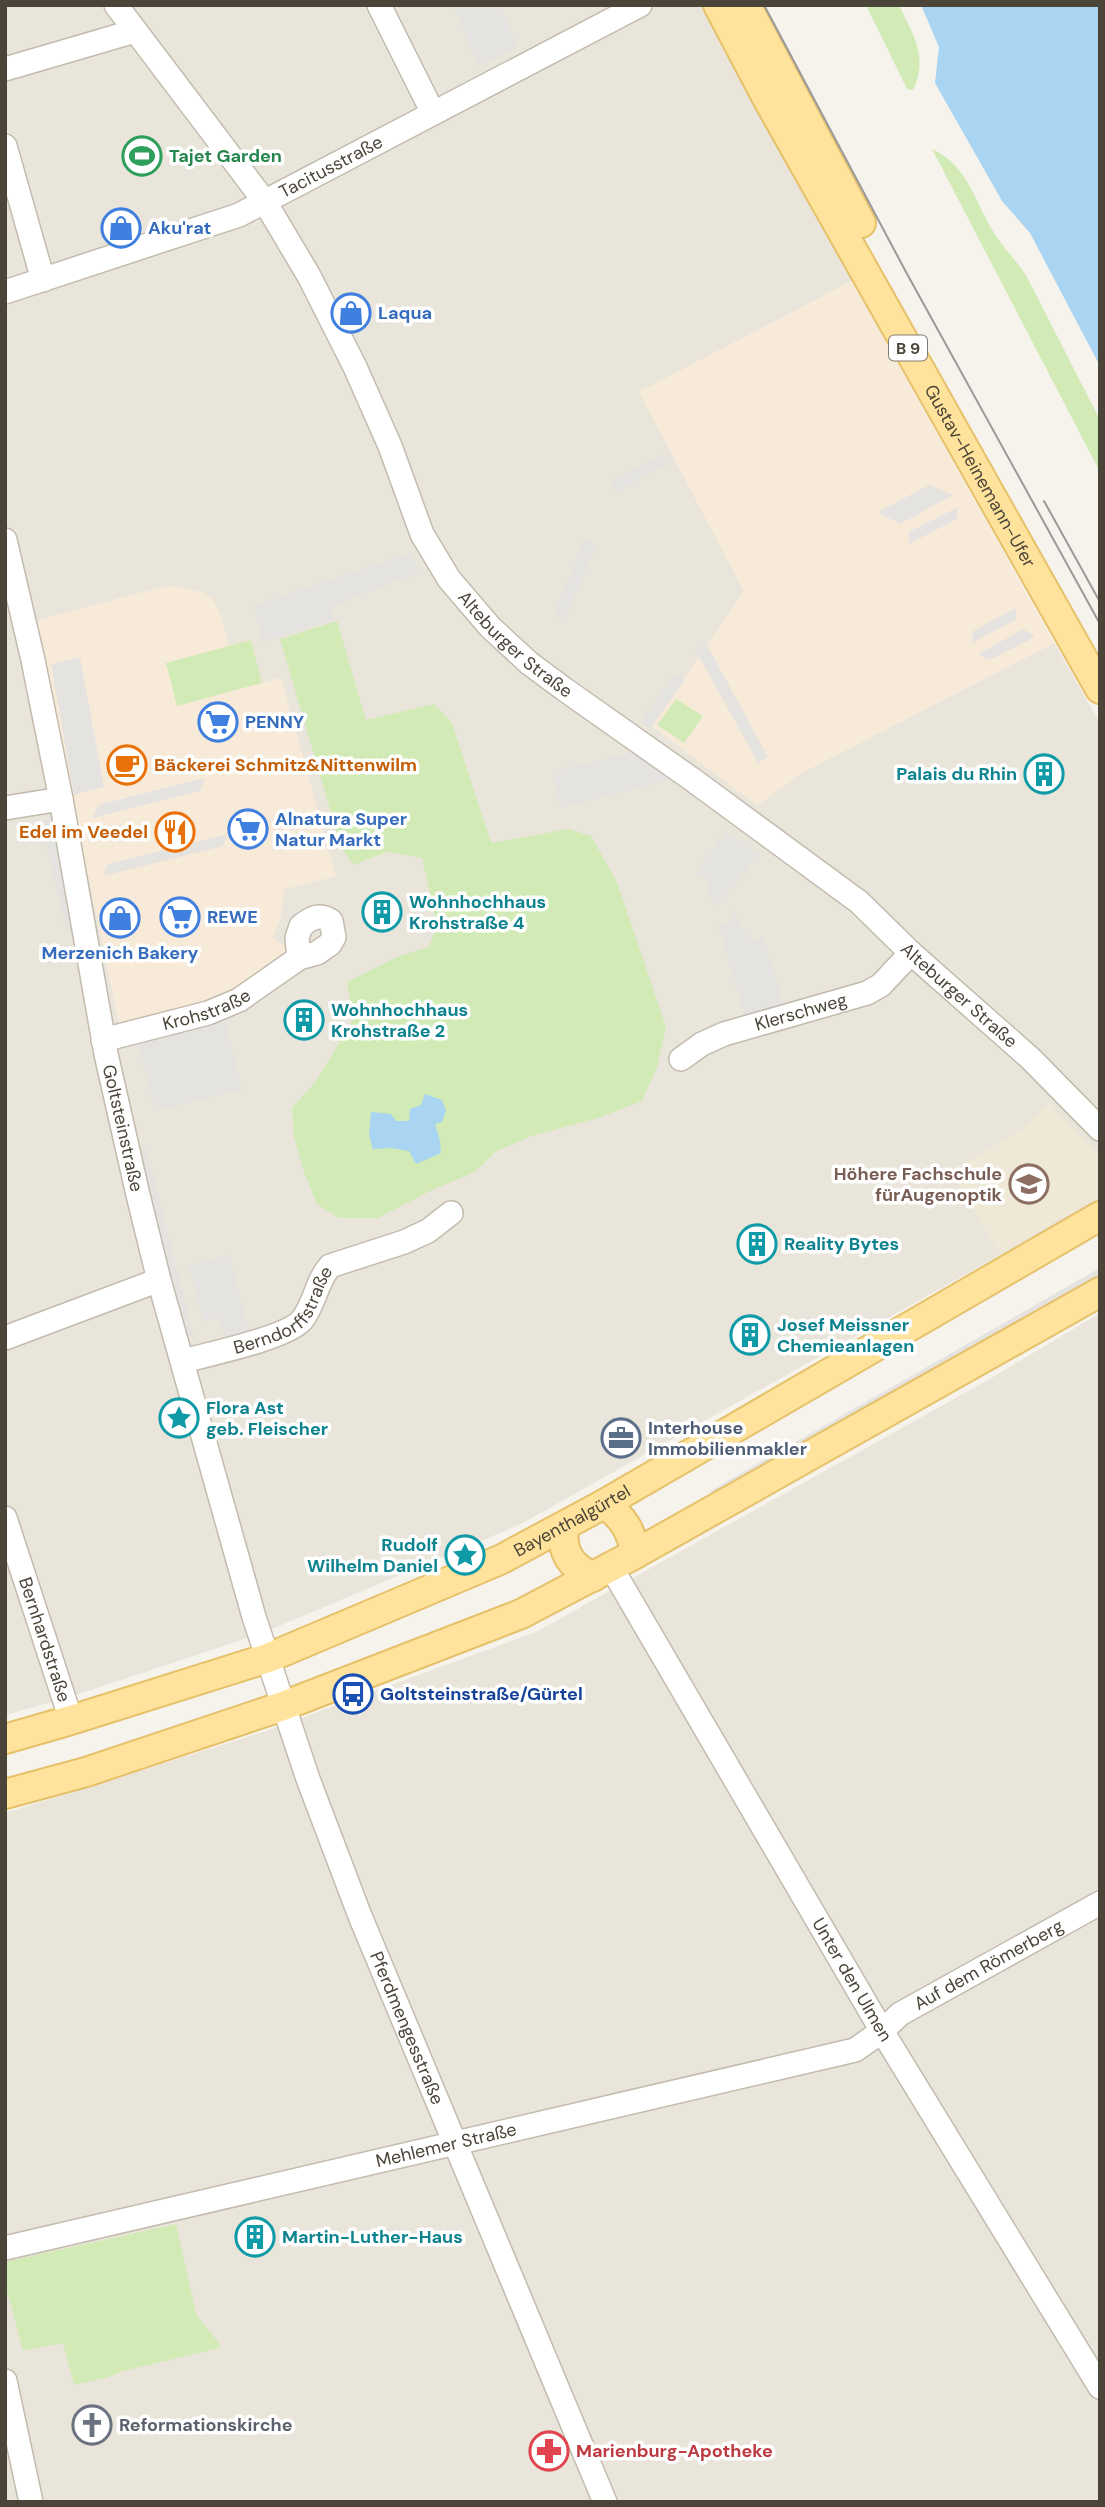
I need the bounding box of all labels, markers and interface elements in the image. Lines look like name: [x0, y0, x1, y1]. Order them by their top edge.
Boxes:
street label: Tacitusstraße: [275, 130, 387, 204]
sports icon: Tajet Garden: [121, 135, 163, 177]
place label: Tajet Garden: [169, 144, 282, 168]
shop icon: Aku'rat: [100, 207, 142, 249]
place label: Aku'rat: [148, 216, 211, 240]
shop icon: Laqua: [330, 292, 372, 334]
place label: Laqua: [378, 301, 432, 325]
road number: B 9: [889, 336, 927, 360]
street label: Gustav-Heinemann-Ufer: [919, 380, 1041, 572]
street label: Alteburger Straße: [452, 586, 577, 703]
supermarket icon: PENNY: [197, 701, 239, 743]
place label: PENNY: [245, 710, 305, 734]
cafe icon: Bäckerei Schmitz&Nittenwilm: [106, 744, 148, 786]
place label: Bäckerei Schmitz&Nittenwilm: [154, 753, 417, 777]
building icon: Palais du Rhin: [1023, 753, 1065, 795]
place label: Palais du Rhin: [896, 762, 1017, 786]
place label: Alnatura Super Natur Markt: [275, 807, 407, 852]
supermarket icon: Alnatura Super Natur Markt: [227, 808, 269, 850]
restaurant icon: Edel im Veedel: [154, 811, 196, 853]
place label: Edel im Veedel: [19, 820, 148, 844]
place label: Wohnhochhaus Krohstraße 4: [409, 890, 546, 935]
building icon: Wohnhochhaus Krohstraße 4: [361, 891, 403, 933]
supermarket icon: REWE: [159, 896, 201, 938]
shop icon: Merzenich Bakery: [99, 897, 141, 939]
place label: REWE: [207, 905, 258, 929]
street label: Alteburger Straße: [895, 937, 1022, 1053]
place label: Merzenich Bakery: [42, 941, 199, 965]
street label: Krohstraße: [160, 983, 256, 1036]
street label: Klerschweg: [752, 987, 850, 1037]
place label: Wohnhochhaus Krohstraße 2: [331, 998, 468, 1043]
building icon: Wohnhochhaus Krohstraße 2: [283, 999, 325, 1041]
street label: Goltsteinstraße: [97, 1062, 149, 1194]
place label: Höhere Fachschule fürAugenoptik: [834, 1162, 1003, 1207]
school or university icon: Höhere Fachschule fürAugenoptik: [1008, 1163, 1050, 1205]
building icon: Reality Bytes: [736, 1223, 778, 1265]
place label: Reality Bytes: [784, 1232, 899, 1256]
street label: Berndorffstraße: [231, 1261, 338, 1360]
place label: Josef Meissner Chemieanlagen: [777, 1313, 914, 1358]
building icon: Josef Meissner Chemieanlagen: [729, 1314, 771, 1356]
place label: Flora Ast geb. Fleischer: [206, 1396, 328, 1441]
place icon: Flora Ast geb. Fleischer: [158, 1397, 200, 1439]
place label: Interhouse Immobilienmakler: [648, 1416, 807, 1461]
office icon: Interhouse Immobilienmakler: [600, 1417, 642, 1459]
street label: Bayenthalgürtel: [509, 1479, 635, 1562]
place label: Rudolf Wilhelm Daniel: [307, 1533, 438, 1578]
place icon: Rudolf Wilhelm Daniel: [444, 1534, 486, 1576]
street label: Bernhardstraße: [13, 1574, 76, 1705]
bus stop icon: Goltsteinstraße/Gürtel: [332, 1673, 374, 1715]
place label: Goltsteinstraße/Gürtel: [380, 1682, 583, 1706]
street label: Unter den Ulmen: [806, 1913, 898, 2046]
street label: Auf dem Römerberg: [910, 1914, 1068, 2016]
street label: Pferdmengesstraße: [364, 1948, 450, 2108]
street label: Mehlemer Straße: [374, 2117, 519, 2173]
building icon: Martin-Luther-Haus: [234, 2216, 276, 2258]
place label: Martin-Luther-Haus: [282, 2225, 463, 2249]
church icon: Reformationskirche: [71, 2404, 113, 2446]
place label: Reformationskirche: [119, 2413, 293, 2437]
pharmacy icon: Marienburg-Apotheke: [528, 2430, 570, 2472]
place label: Marienburg-Apotheke: [576, 2439, 773, 2463]

